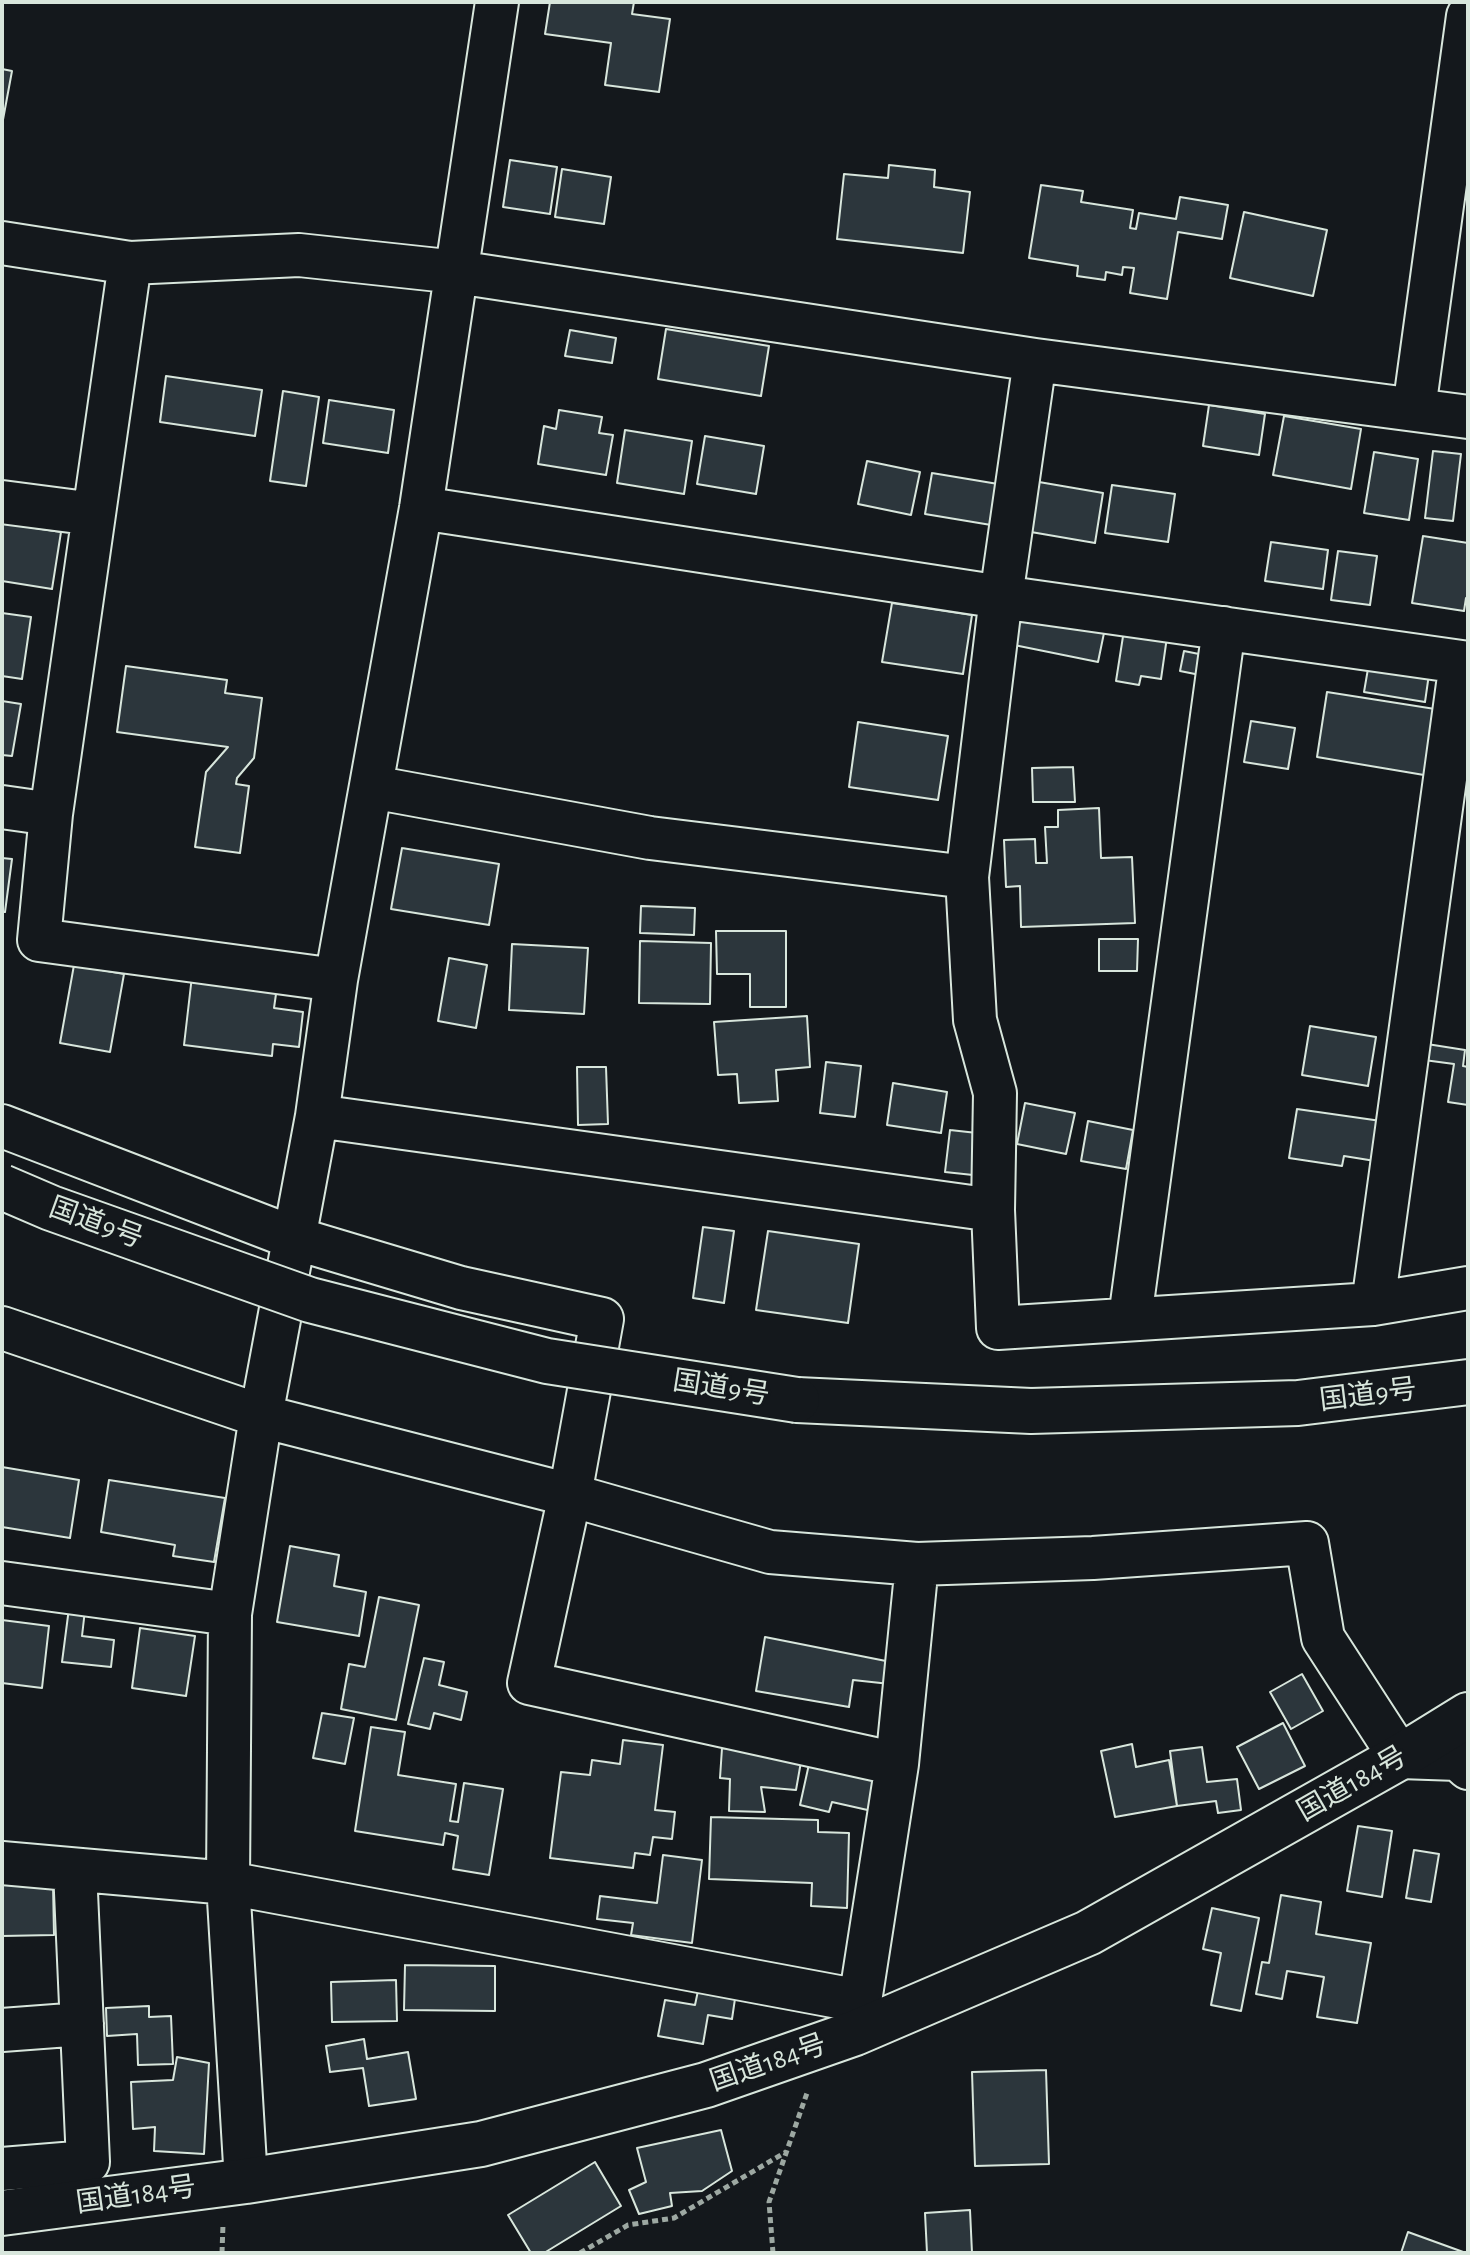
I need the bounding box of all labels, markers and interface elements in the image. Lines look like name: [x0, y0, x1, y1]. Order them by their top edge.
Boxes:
street label: 国道9号: [45, 1191, 147, 1255]
street label: 国道9号: [670, 1364, 772, 1412]
street label: 国道9号: [1318, 1372, 1418, 1418]
street label: 国道184号: [1291, 1739, 1413, 1829]
street label: 国道184号: [706, 2028, 830, 2098]
street label: 国道184号: [74, 2170, 198, 2220]

